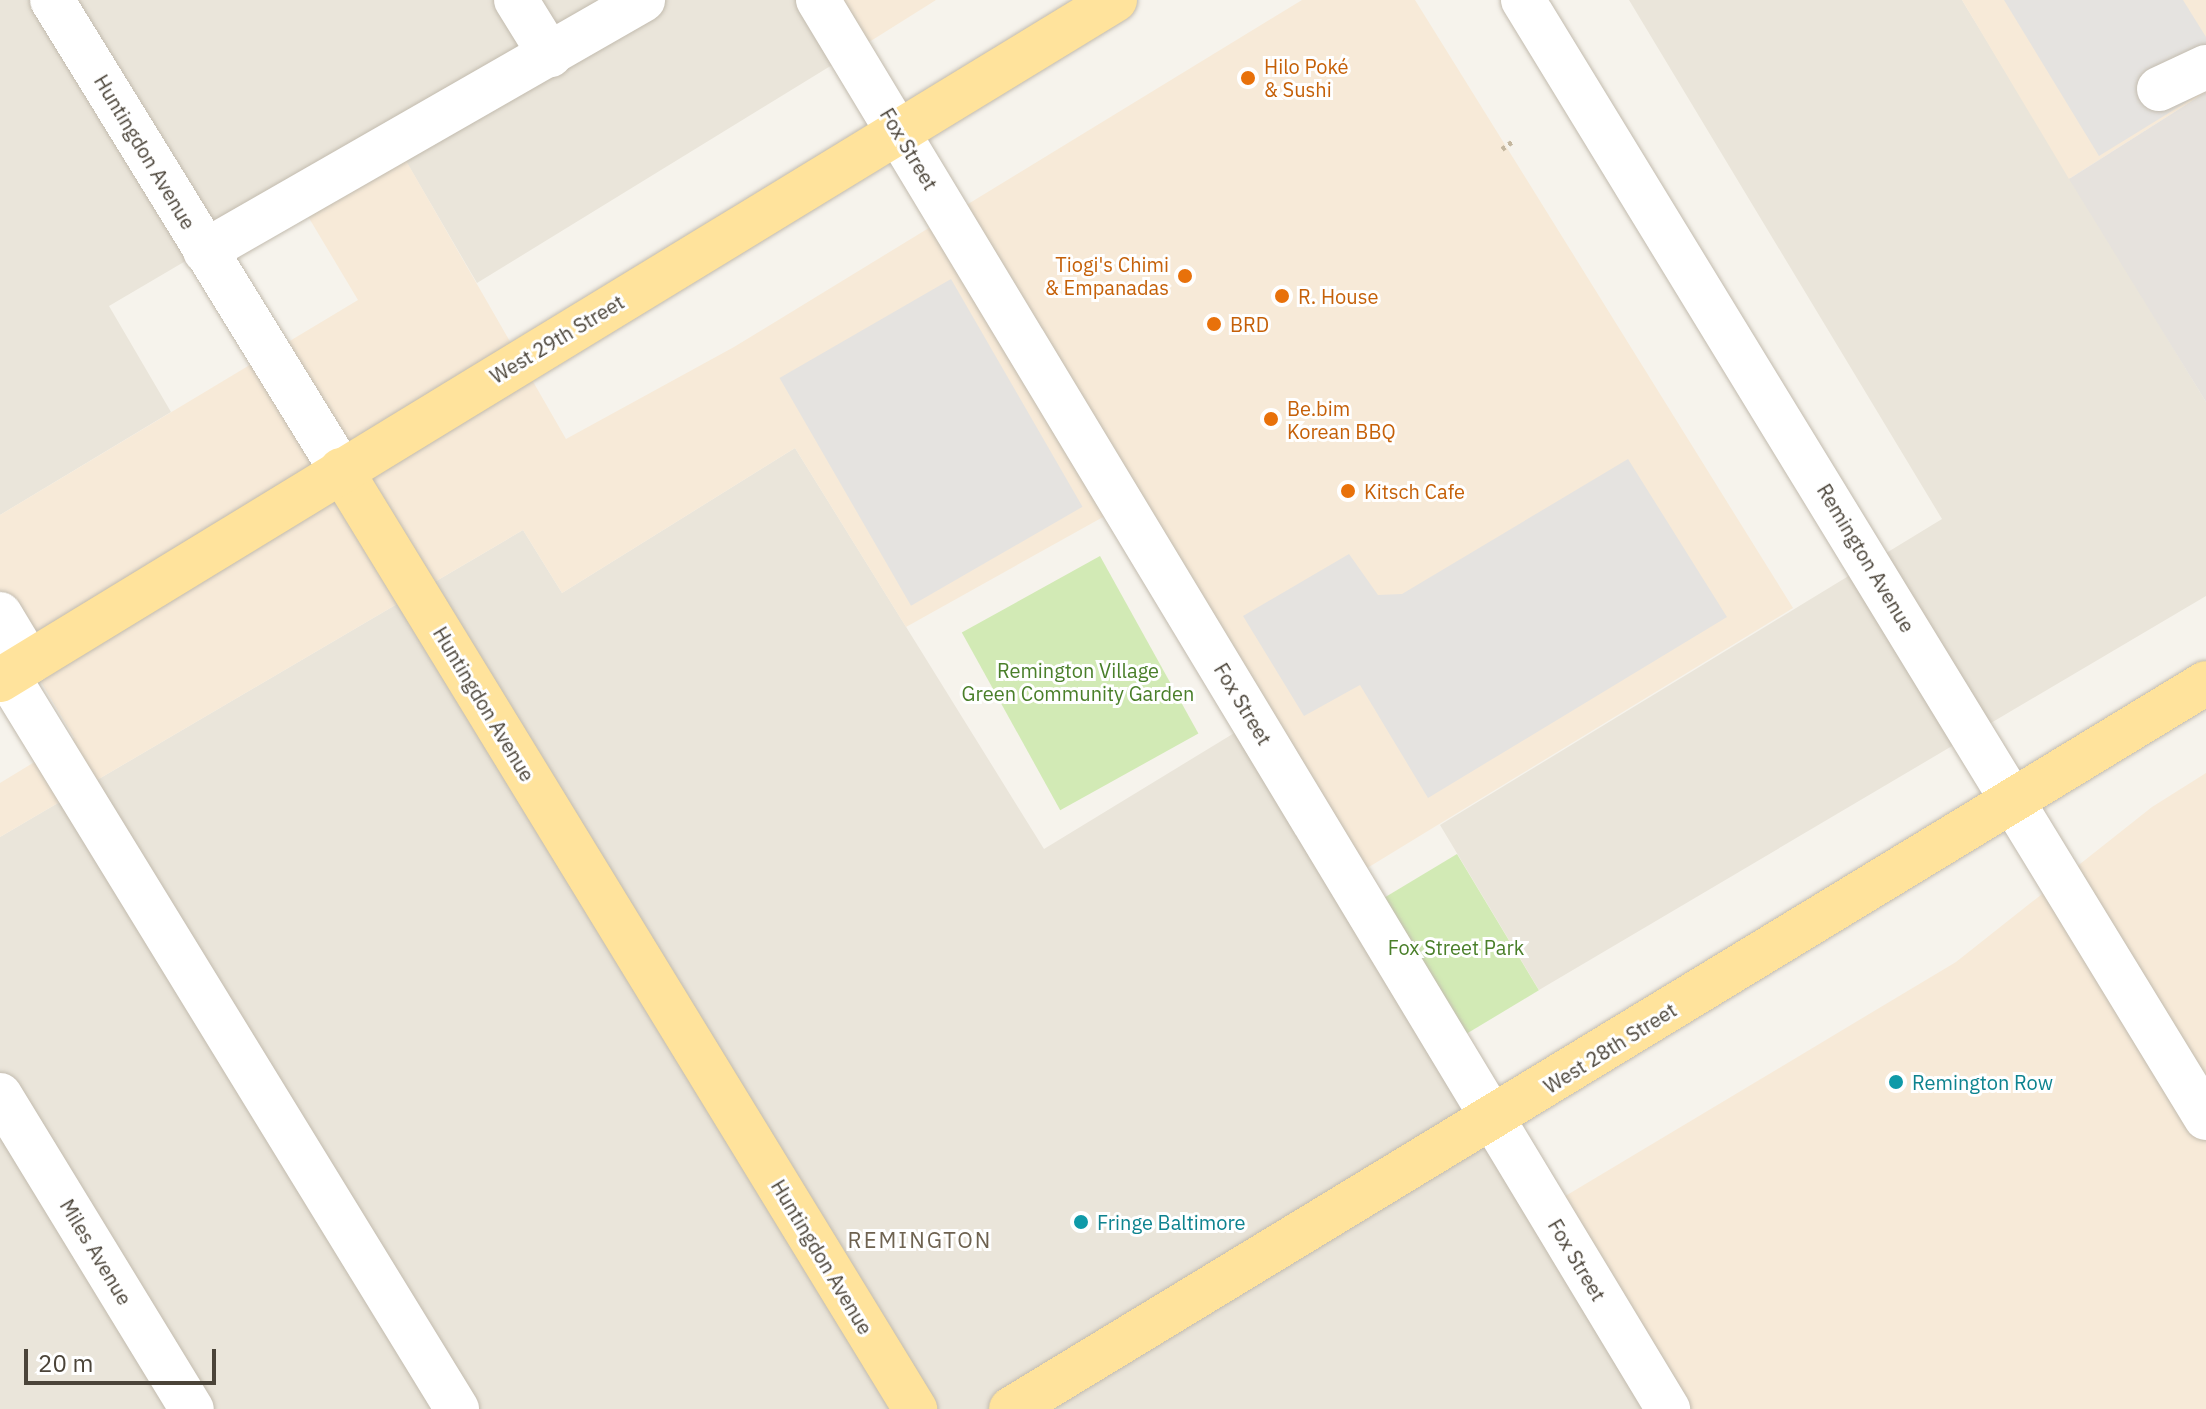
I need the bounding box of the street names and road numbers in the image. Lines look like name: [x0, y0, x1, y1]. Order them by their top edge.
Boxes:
street label: Huntingdon Avenue: [89, 70, 201, 234]
street label: Fox Street: [875, 104, 943, 194]
street label: West 29th Street: [486, 290, 628, 388]
street label: Remington Avenue: [1812, 479, 1920, 637]
street label: Huntingdon Avenue: [428, 622, 540, 786]
street label: Fox Street: [1209, 659, 1277, 749]
street label: West 28th Street: [1539, 998, 1681, 1098]
street label: Huntingdon Avenue: [766, 1175, 878, 1339]
street label: Miles Avenue: [55, 1195, 137, 1309]
street label: Fox Street: [1543, 1215, 1611, 1305]

